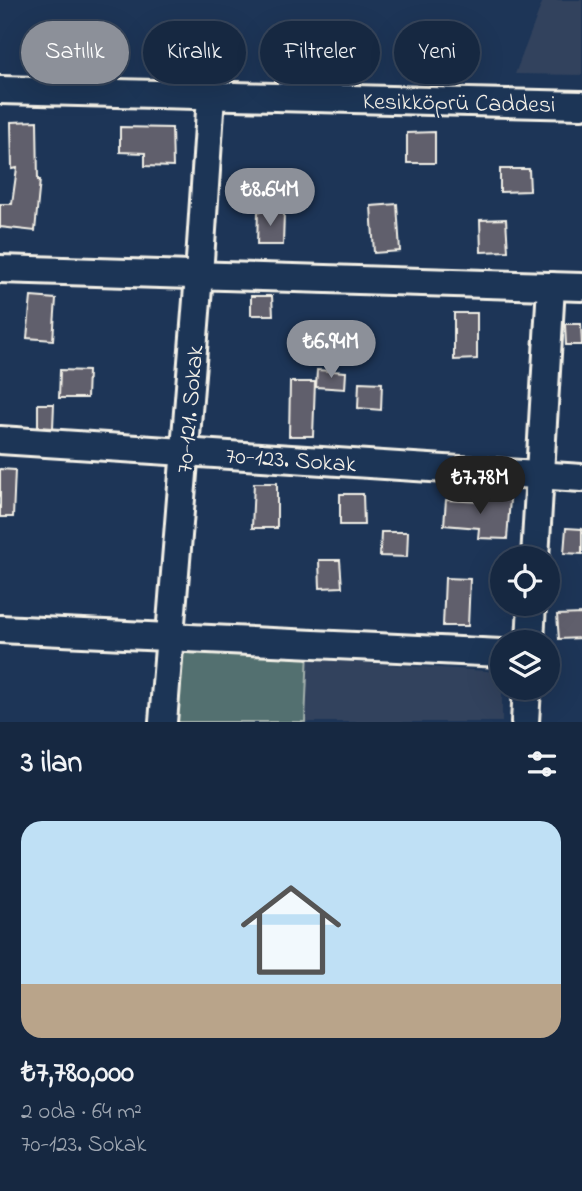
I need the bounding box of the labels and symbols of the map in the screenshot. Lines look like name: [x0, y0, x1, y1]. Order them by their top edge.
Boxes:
street label: Kesikköprü Caddesi: [362, 85, 556, 124]
pin: ₺8.64M: [213, 168, 327, 228]
pin: ₺6.94M: [274, 320, 388, 380]
street label: 70-121. Sokak: [168, 343, 215, 475]
street label: 70-123. Sokak: [224, 439, 358, 484]
pin: ₺7.78M: [423, 456, 537, 516]

